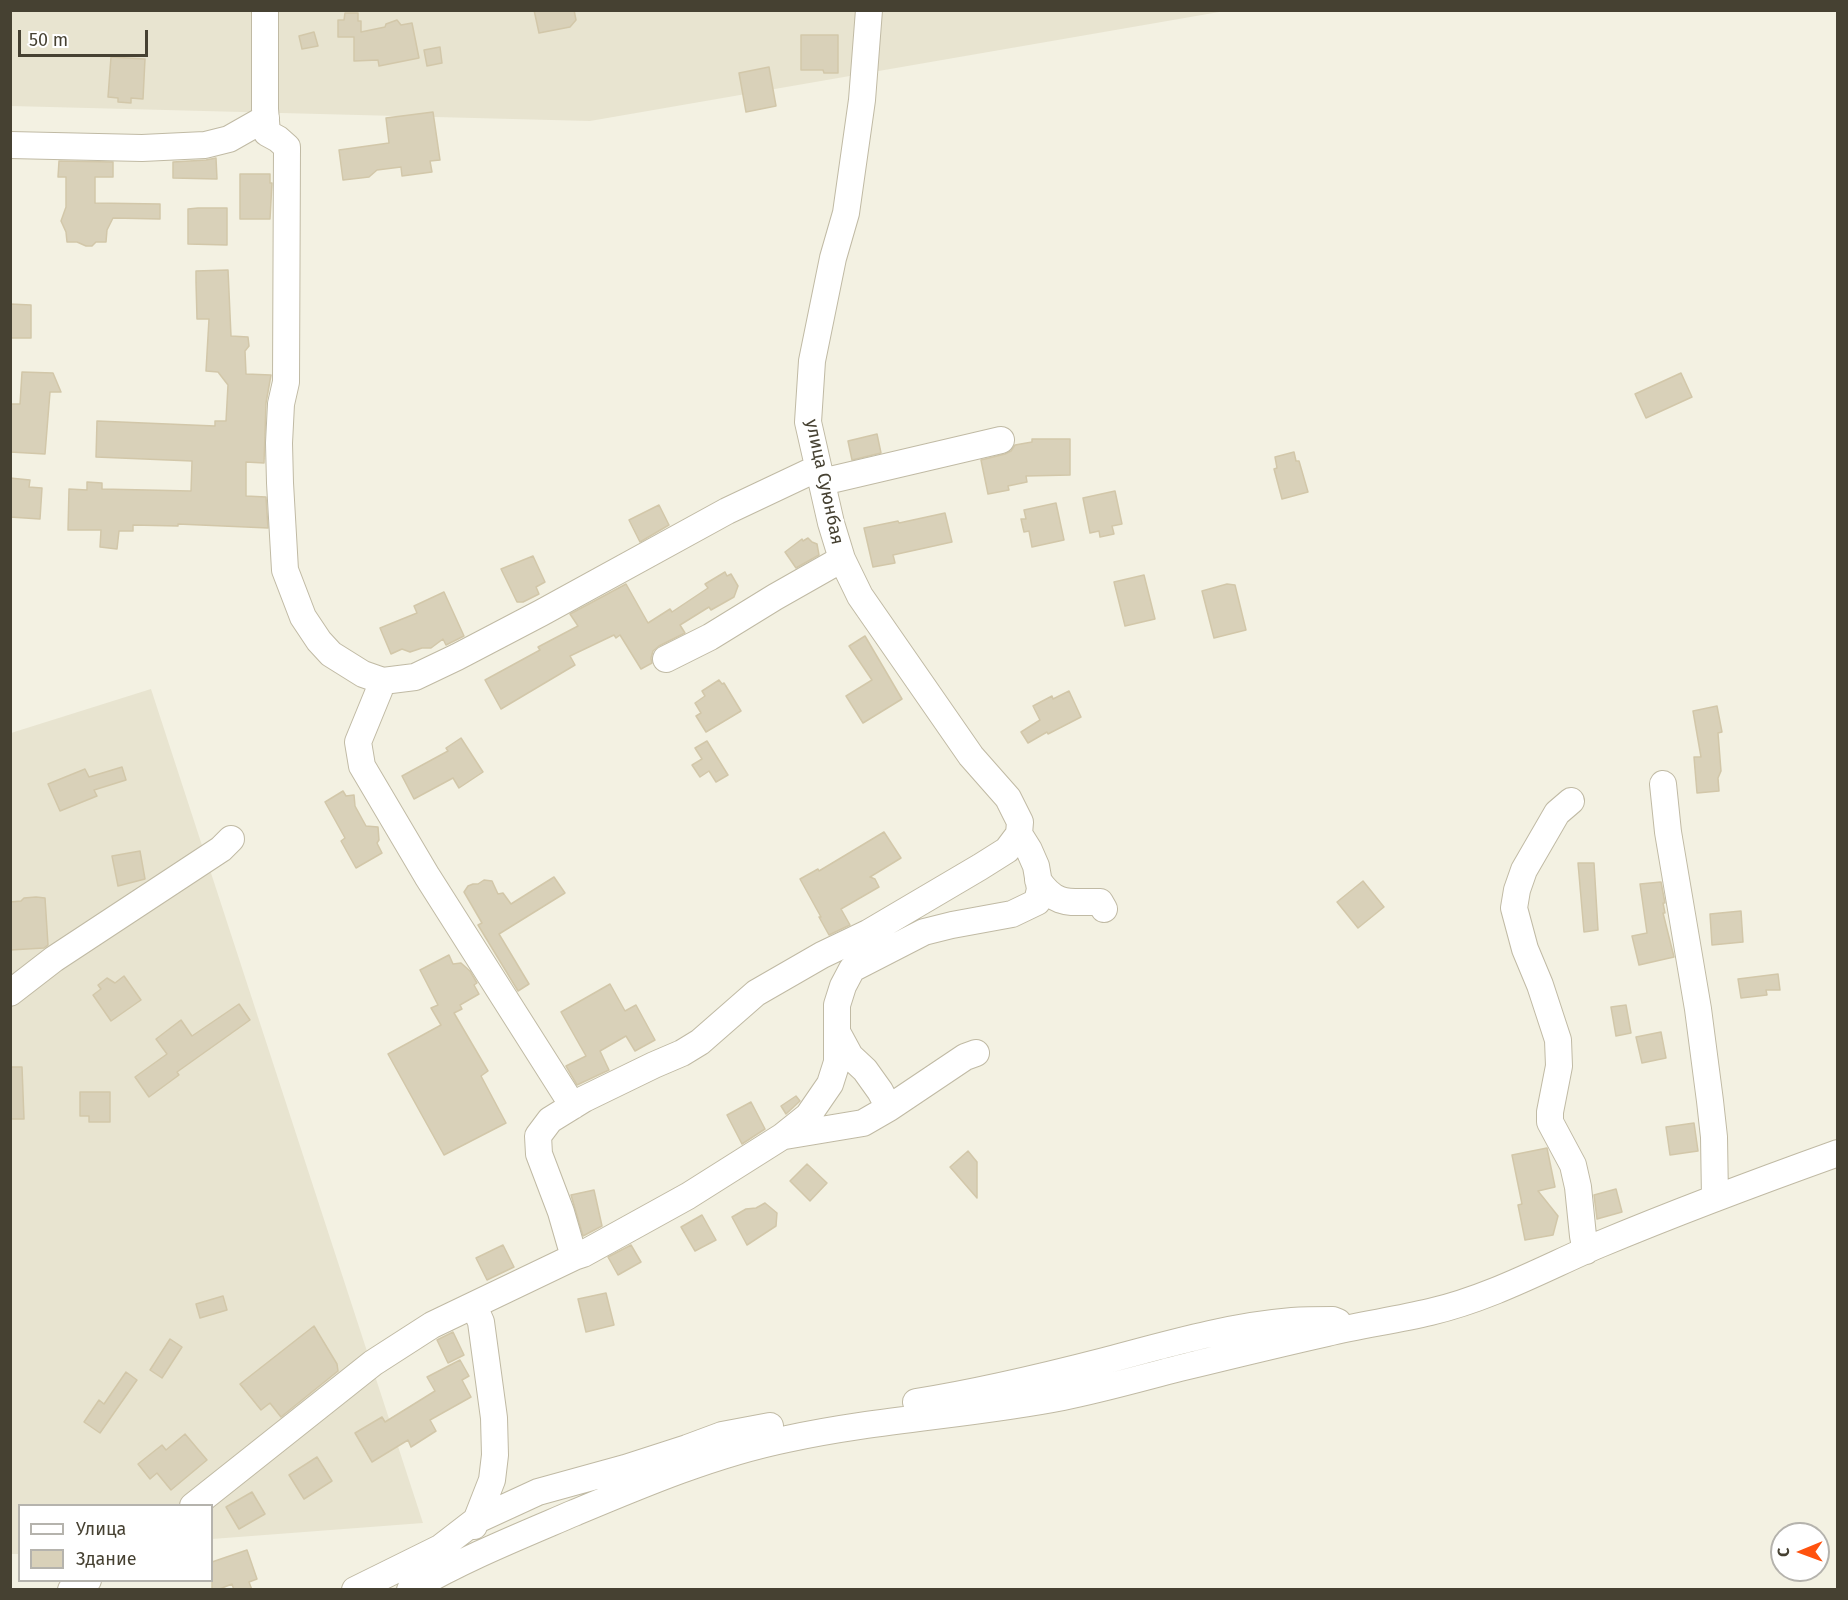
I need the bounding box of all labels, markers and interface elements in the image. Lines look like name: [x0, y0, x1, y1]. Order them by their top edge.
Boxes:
scale bar: [21, 18, 152, 56]
text: 50 m: [29, 29, 68, 51]
street label: улица Суюнбая: [800, 417, 848, 547]
legend: [18, 1504, 213, 1582]
text: Улица: [76, 1518, 126, 1540]
north arrow: [1770, 1522, 1830, 1582]
text: Здание: [76, 1548, 137, 1570]
text: С: [1774, 1548, 1793, 1557]

